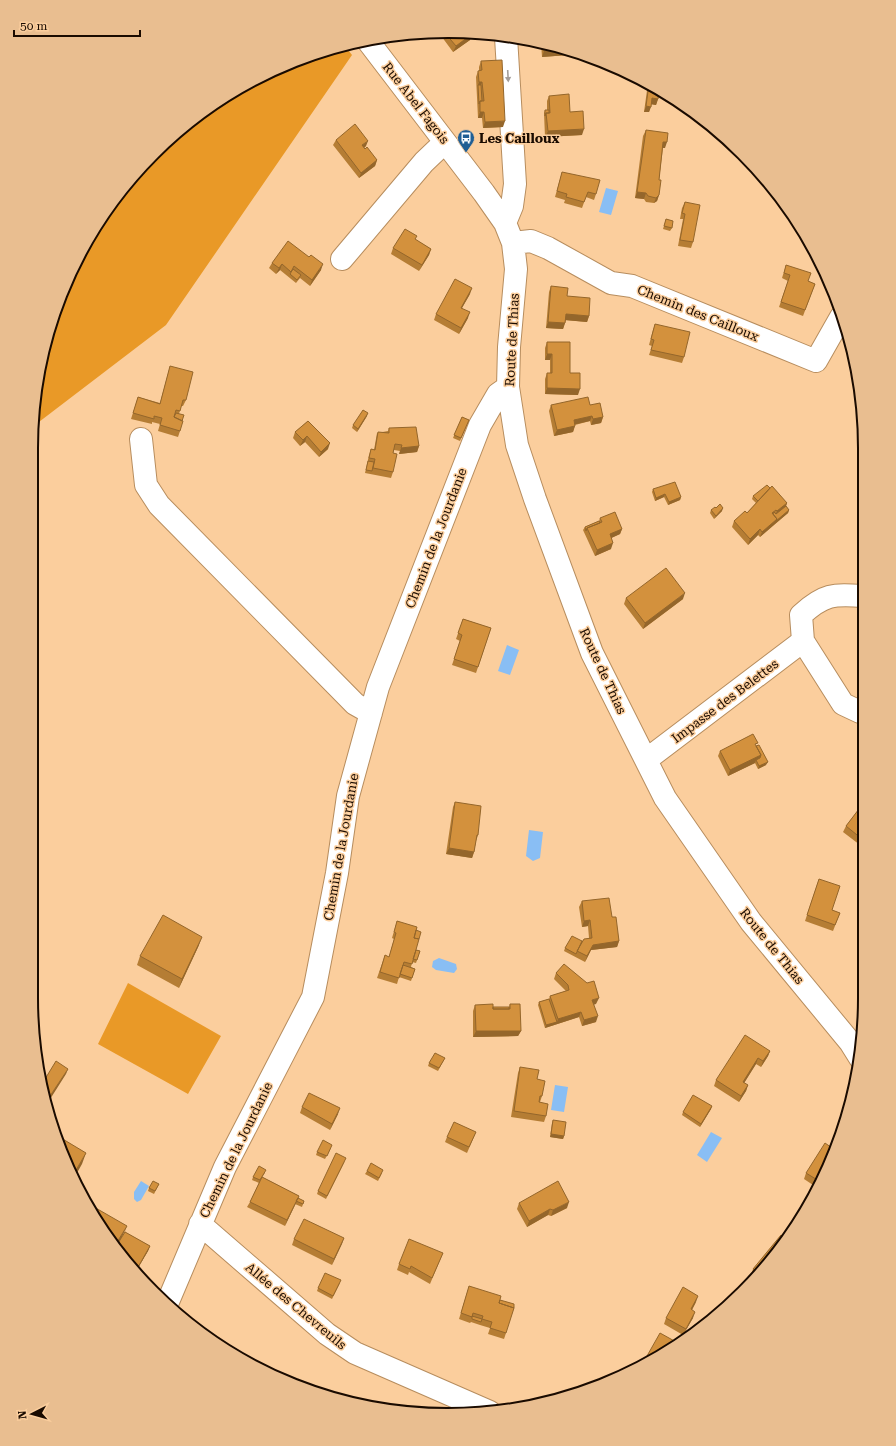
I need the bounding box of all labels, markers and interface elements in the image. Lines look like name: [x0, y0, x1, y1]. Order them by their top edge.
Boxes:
scale bar: [14, 12, 140, 38]
text: 50 m: [20, 19, 47, 33]
street label: Rue Abel Fagois: [380, 59, 452, 147]
one-way arrow: [505, 70, 512, 82]
bus stop icon: Les Cailloux: [456, 128, 476, 153]
place label: Les Cailloux: [479, 131, 560, 146]
street label: Chemin des Cailloux: [635, 282, 761, 344]
street label: Route de Thias: [502, 293, 522, 387]
street label: Chemin de la Jourdanie: [402, 466, 470, 610]
street label: Route de Thias: [576, 626, 630, 716]
street label: Impasse des Belettes: [669, 656, 781, 746]
street label: Chemin de la Jourdanie: [321, 772, 361, 922]
street label: Route de Thias: [737, 905, 807, 987]
street label: Chemin de la Jourdanie: [197, 1080, 275, 1220]
street label: Allée des Chevreuils: [243, 1259, 349, 1353]
north arrow: [12, 1394, 52, 1434]
text: N: [16, 1410, 29, 1420]

